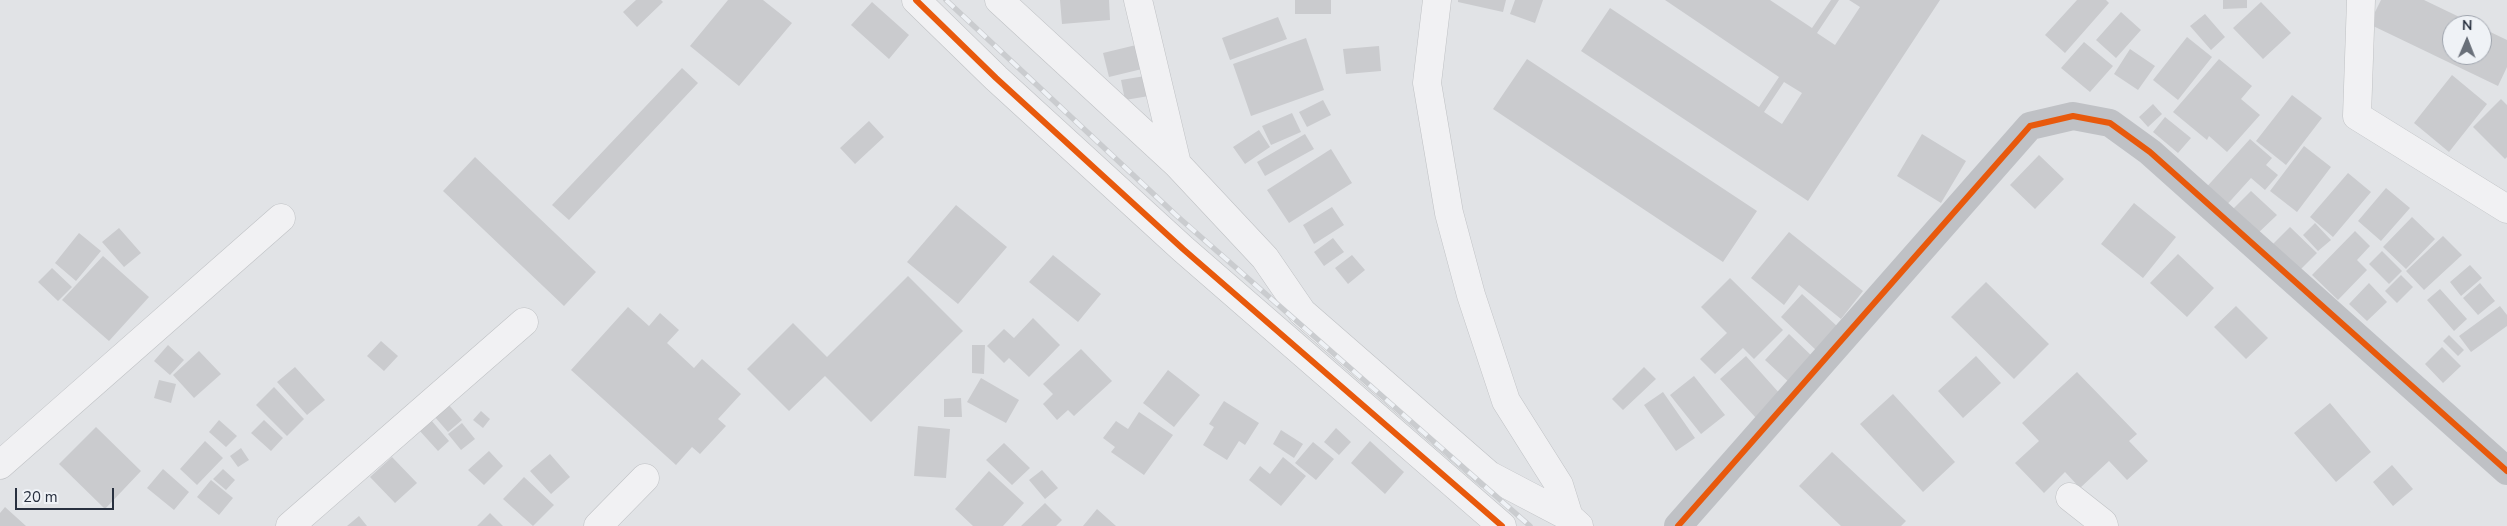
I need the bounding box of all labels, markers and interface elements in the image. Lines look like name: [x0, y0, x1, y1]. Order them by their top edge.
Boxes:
north arrow: [2442, 15, 2492, 65]
text: N: [2462, 16, 2473, 35]
scale bar: [18, 478, 116, 510]
text: 20 m: [23, 487, 58, 507]

